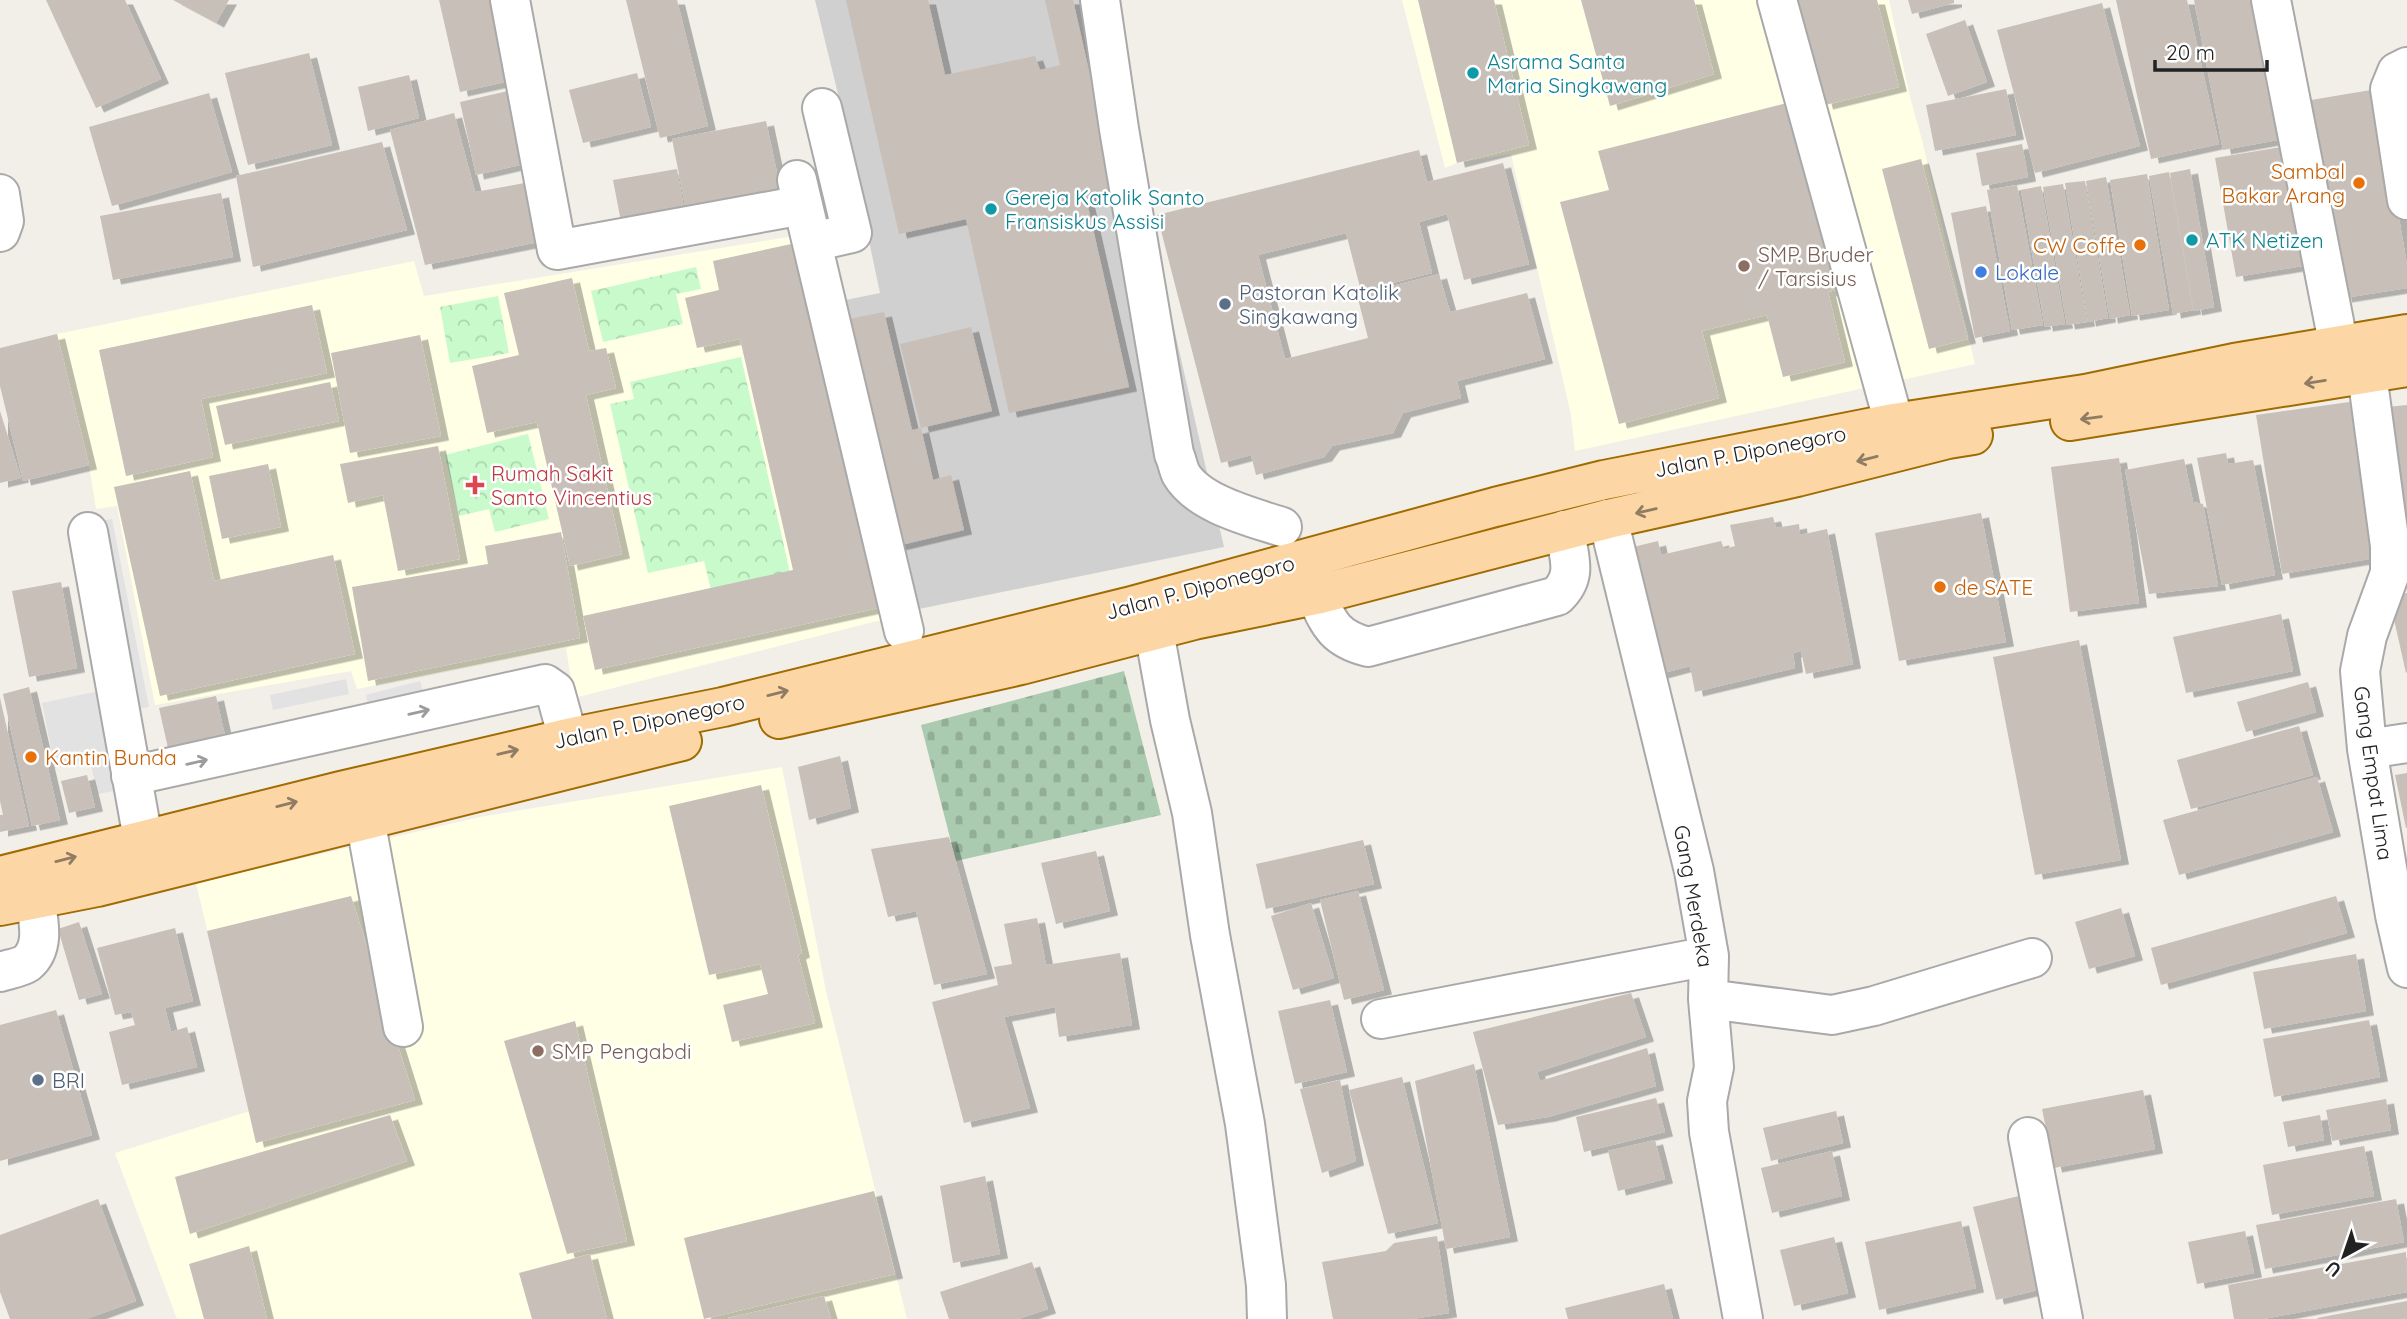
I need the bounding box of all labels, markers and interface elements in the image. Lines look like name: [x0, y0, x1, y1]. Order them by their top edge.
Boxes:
scale bar: [2155, 28, 2267, 72]
text: 20 m: [2166, 39, 2215, 65]
place label: Asrama Santa Maria Singkawang: [1487, 48, 1667, 98]
marker: Asrama Santa Maria Singkawang: [1465, 65, 1481, 81]
place label: Sambal Bakar Arang: [2222, 158, 2345, 208]
marker: Sambal Bakar Arang: [2351, 175, 2367, 191]
place label: Gereja Katolik Santo Fransiskus Assisi: [1005, 184, 1204, 234]
marker: Gereja Katolik Santo Fransiskus Assisi: [983, 201, 999, 217]
place label: ATK Netizen: [2206, 227, 2324, 253]
place label: CW Coffe: [2033, 232, 2126, 258]
marker: ATK Netizen: [2184, 232, 2200, 248]
marker: CW Coffe: [2132, 237, 2148, 253]
place label: SMP. Bruder / Tarsisius: [1758, 241, 1874, 291]
marker: SMP. Bruder / Tarsisius: [1736, 258, 1752, 274]
place label: Lokale: [1995, 259, 2059, 285]
marker: Lokale: [1973, 264, 1989, 280]
place label: Pastoran Katolik Singkawang: [1239, 279, 1399, 329]
marker: Pastoran Katolik Singkawang: [1217, 296, 1233, 312]
one-way arrow: [2305, 376, 2327, 389]
one-way arrow: [2080, 412, 2103, 425]
street label: Jalan P. Diponegoro: [1652, 420, 1848, 482]
one-way arrow: [1857, 453, 1879, 466]
place label: Rumah Sakit Santo Vincentius: [491, 460, 652, 510]
marker: Rumah Sakit Santo Vincentius: [465, 475, 485, 495]
one-way arrow: [1635, 504, 1658, 518]
street label: Jalan P. Diponegoro: [1103, 549, 1297, 625]
place label: de SATE: [1954, 574, 2033, 600]
marker: de SATE: [1932, 579, 1948, 595]
street label: Gang Empat Lima: [2349, 684, 2399, 862]
one-way arrow: [767, 686, 789, 699]
street label: Jalan P. Diponegoro: [551, 688, 747, 754]
one-way arrow: [407, 705, 430, 719]
place label: Kantin Bunda: [45, 744, 177, 770]
one-way arrow: [497, 745, 519, 758]
marker: Kantin Bunda: [23, 749, 39, 765]
one-way arrow: [185, 754, 208, 768]
one-way arrow: [275, 797, 298, 810]
street label: Gang Merdeka: [1669, 823, 1719, 969]
one-way arrow: [54, 852, 77, 866]
place label: SMP Pengabdi: [552, 1038, 691, 1064]
marker: SMP Pengabdi: [530, 1043, 546, 1059]
place label: BRI: [52, 1067, 85, 1093]
marker: BRI: [30, 1072, 46, 1088]
north arrow: [2309, 1221, 2379, 1291]
text: U: [2320, 1256, 2346, 1283]

